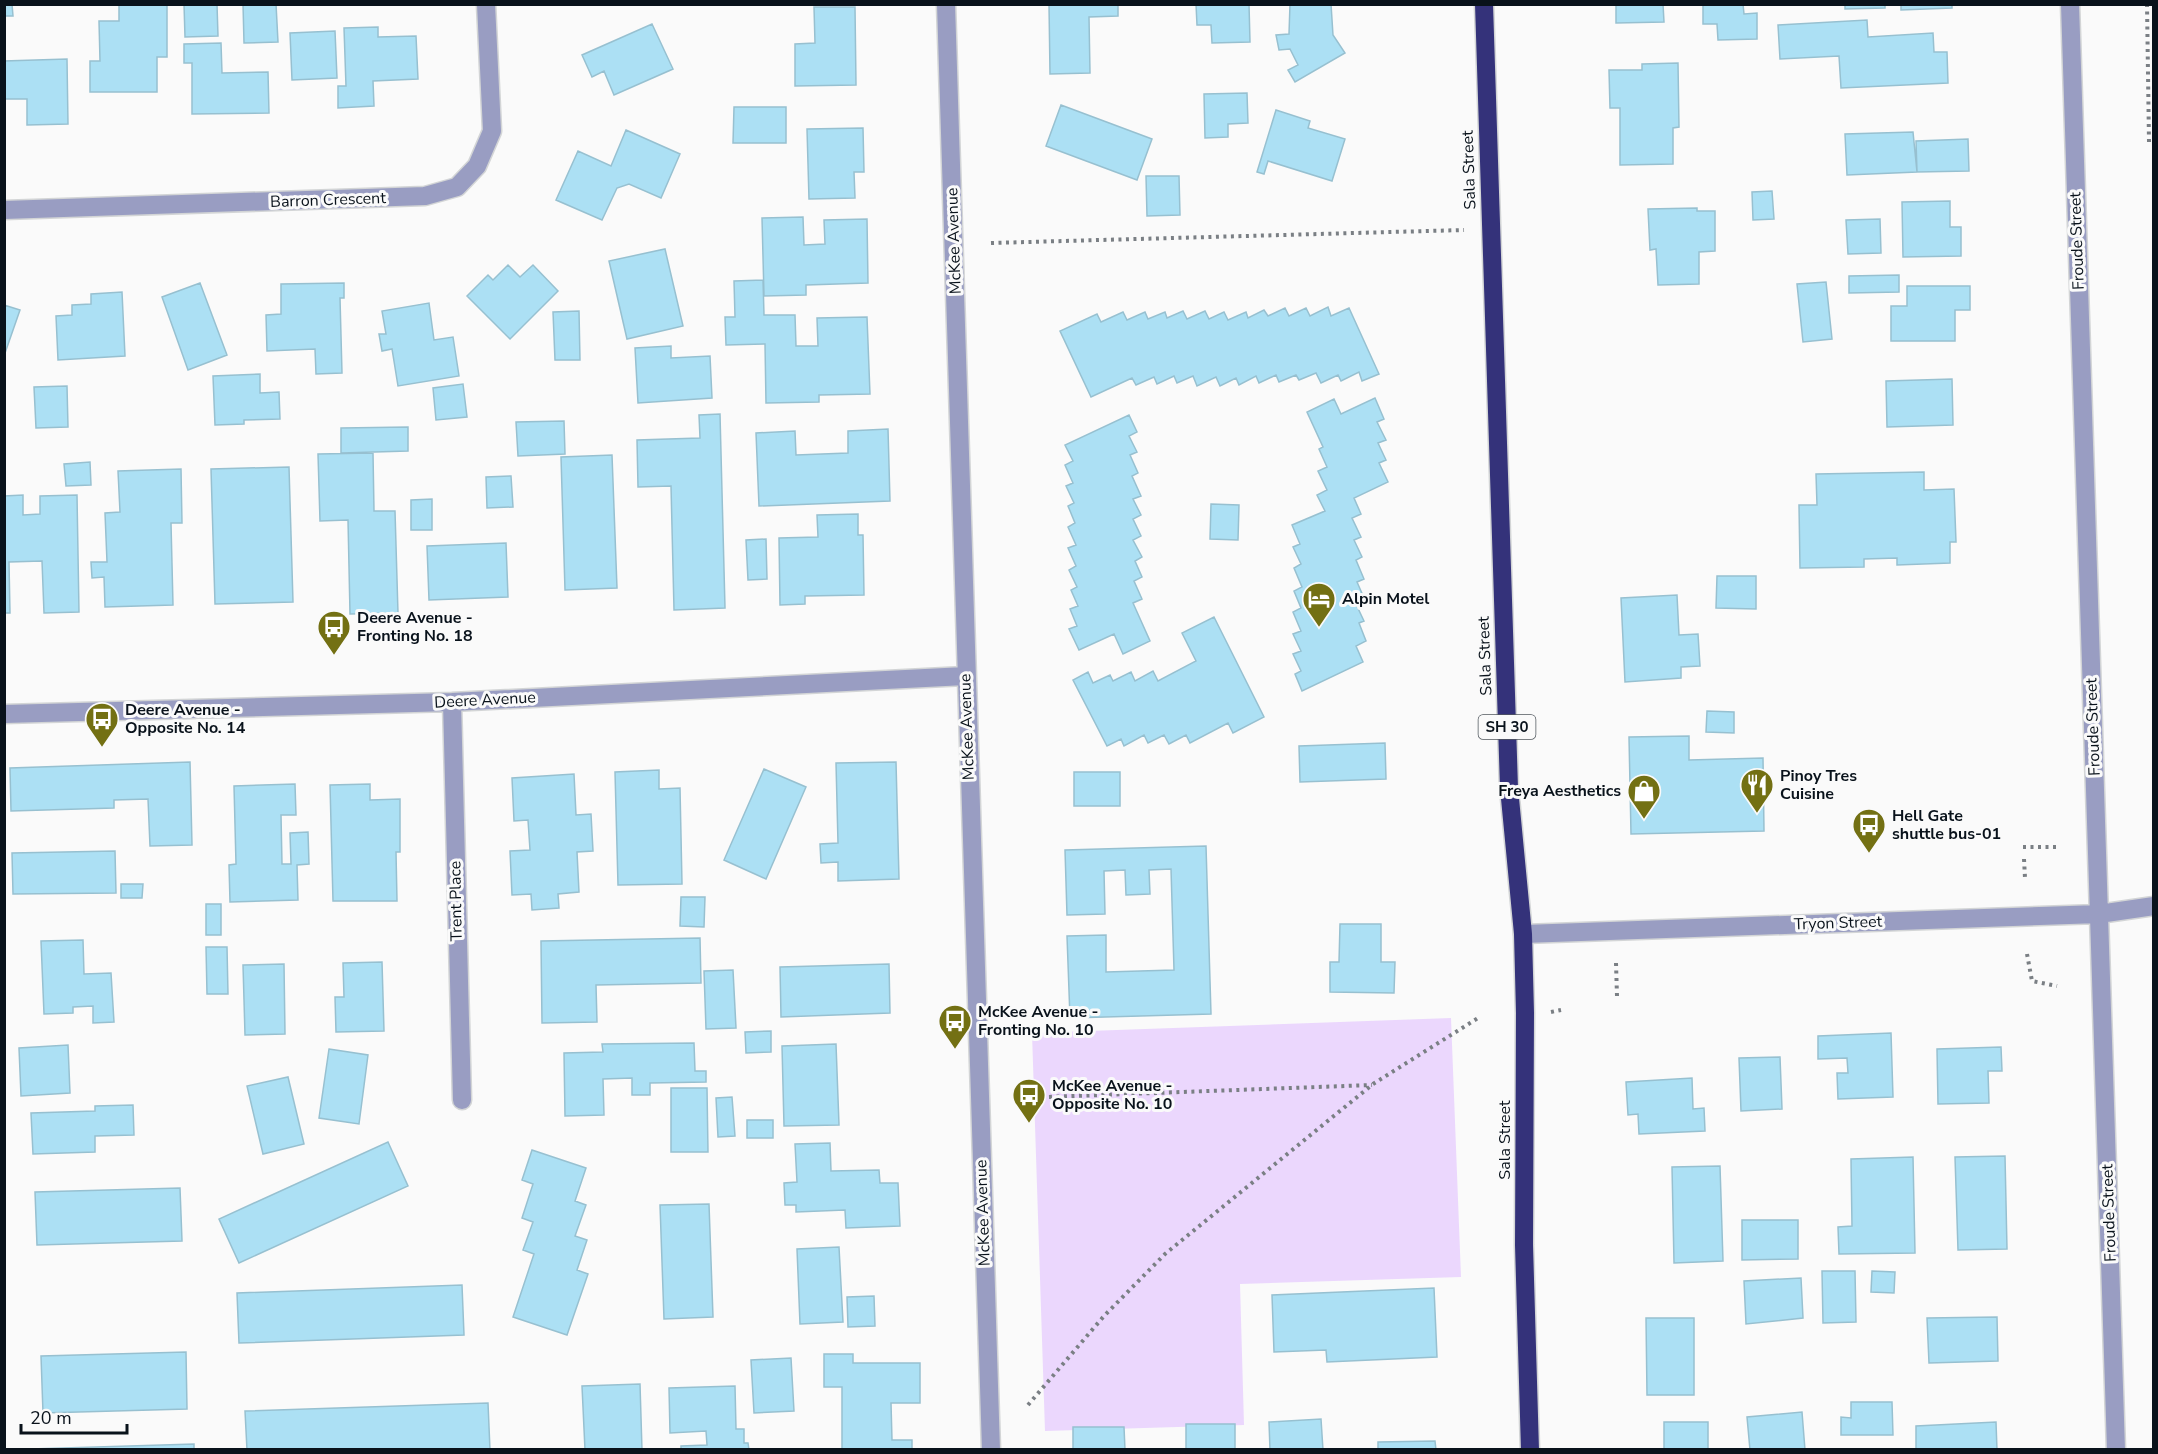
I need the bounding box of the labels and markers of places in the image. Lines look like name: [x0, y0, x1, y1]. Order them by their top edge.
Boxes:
hotel icon: Alpin Motel: [1301, 581, 1337, 628]
place label: Alpin Motel: [1342, 588, 1429, 610]
place label: Deere Avenue - Fronting No. 18: [357, 607, 473, 647]
bus stop icon: Deere Avenue - Fronting No. 18: [316, 609, 352, 656]
place label: Deere Avenue - Opposite No. 14: [125, 699, 246, 739]
bus stop icon: Deere Avenue - Opposite No. 14: [84, 701, 120, 748]
place label: Pinoy Tres Cuisine: [1780, 765, 1857, 805]
restaurant icon: Pinoy Tres Cuisine: [1739, 767, 1775, 814]
shop icon: Freya Aesthetics: [1626, 773, 1662, 820]
place label: Freya Aesthetics: [1498, 780, 1621, 802]
place label: Hell Gate shuttle bus-01: [1892, 805, 2001, 845]
bus stop icon: Hell Gate shuttle bus-01: [1851, 807, 1887, 854]
place label: McKee Avenue - Fronting No. 10: [978, 1001, 1098, 1041]
bus stop icon: McKee Avenue - Fronting No. 10: [937, 1003, 973, 1050]
place label: McKee Avenue - Opposite No. 10: [1052, 1075, 1172, 1115]
bus stop icon: McKee Avenue - Opposite No. 10: [1011, 1077, 1047, 1124]

